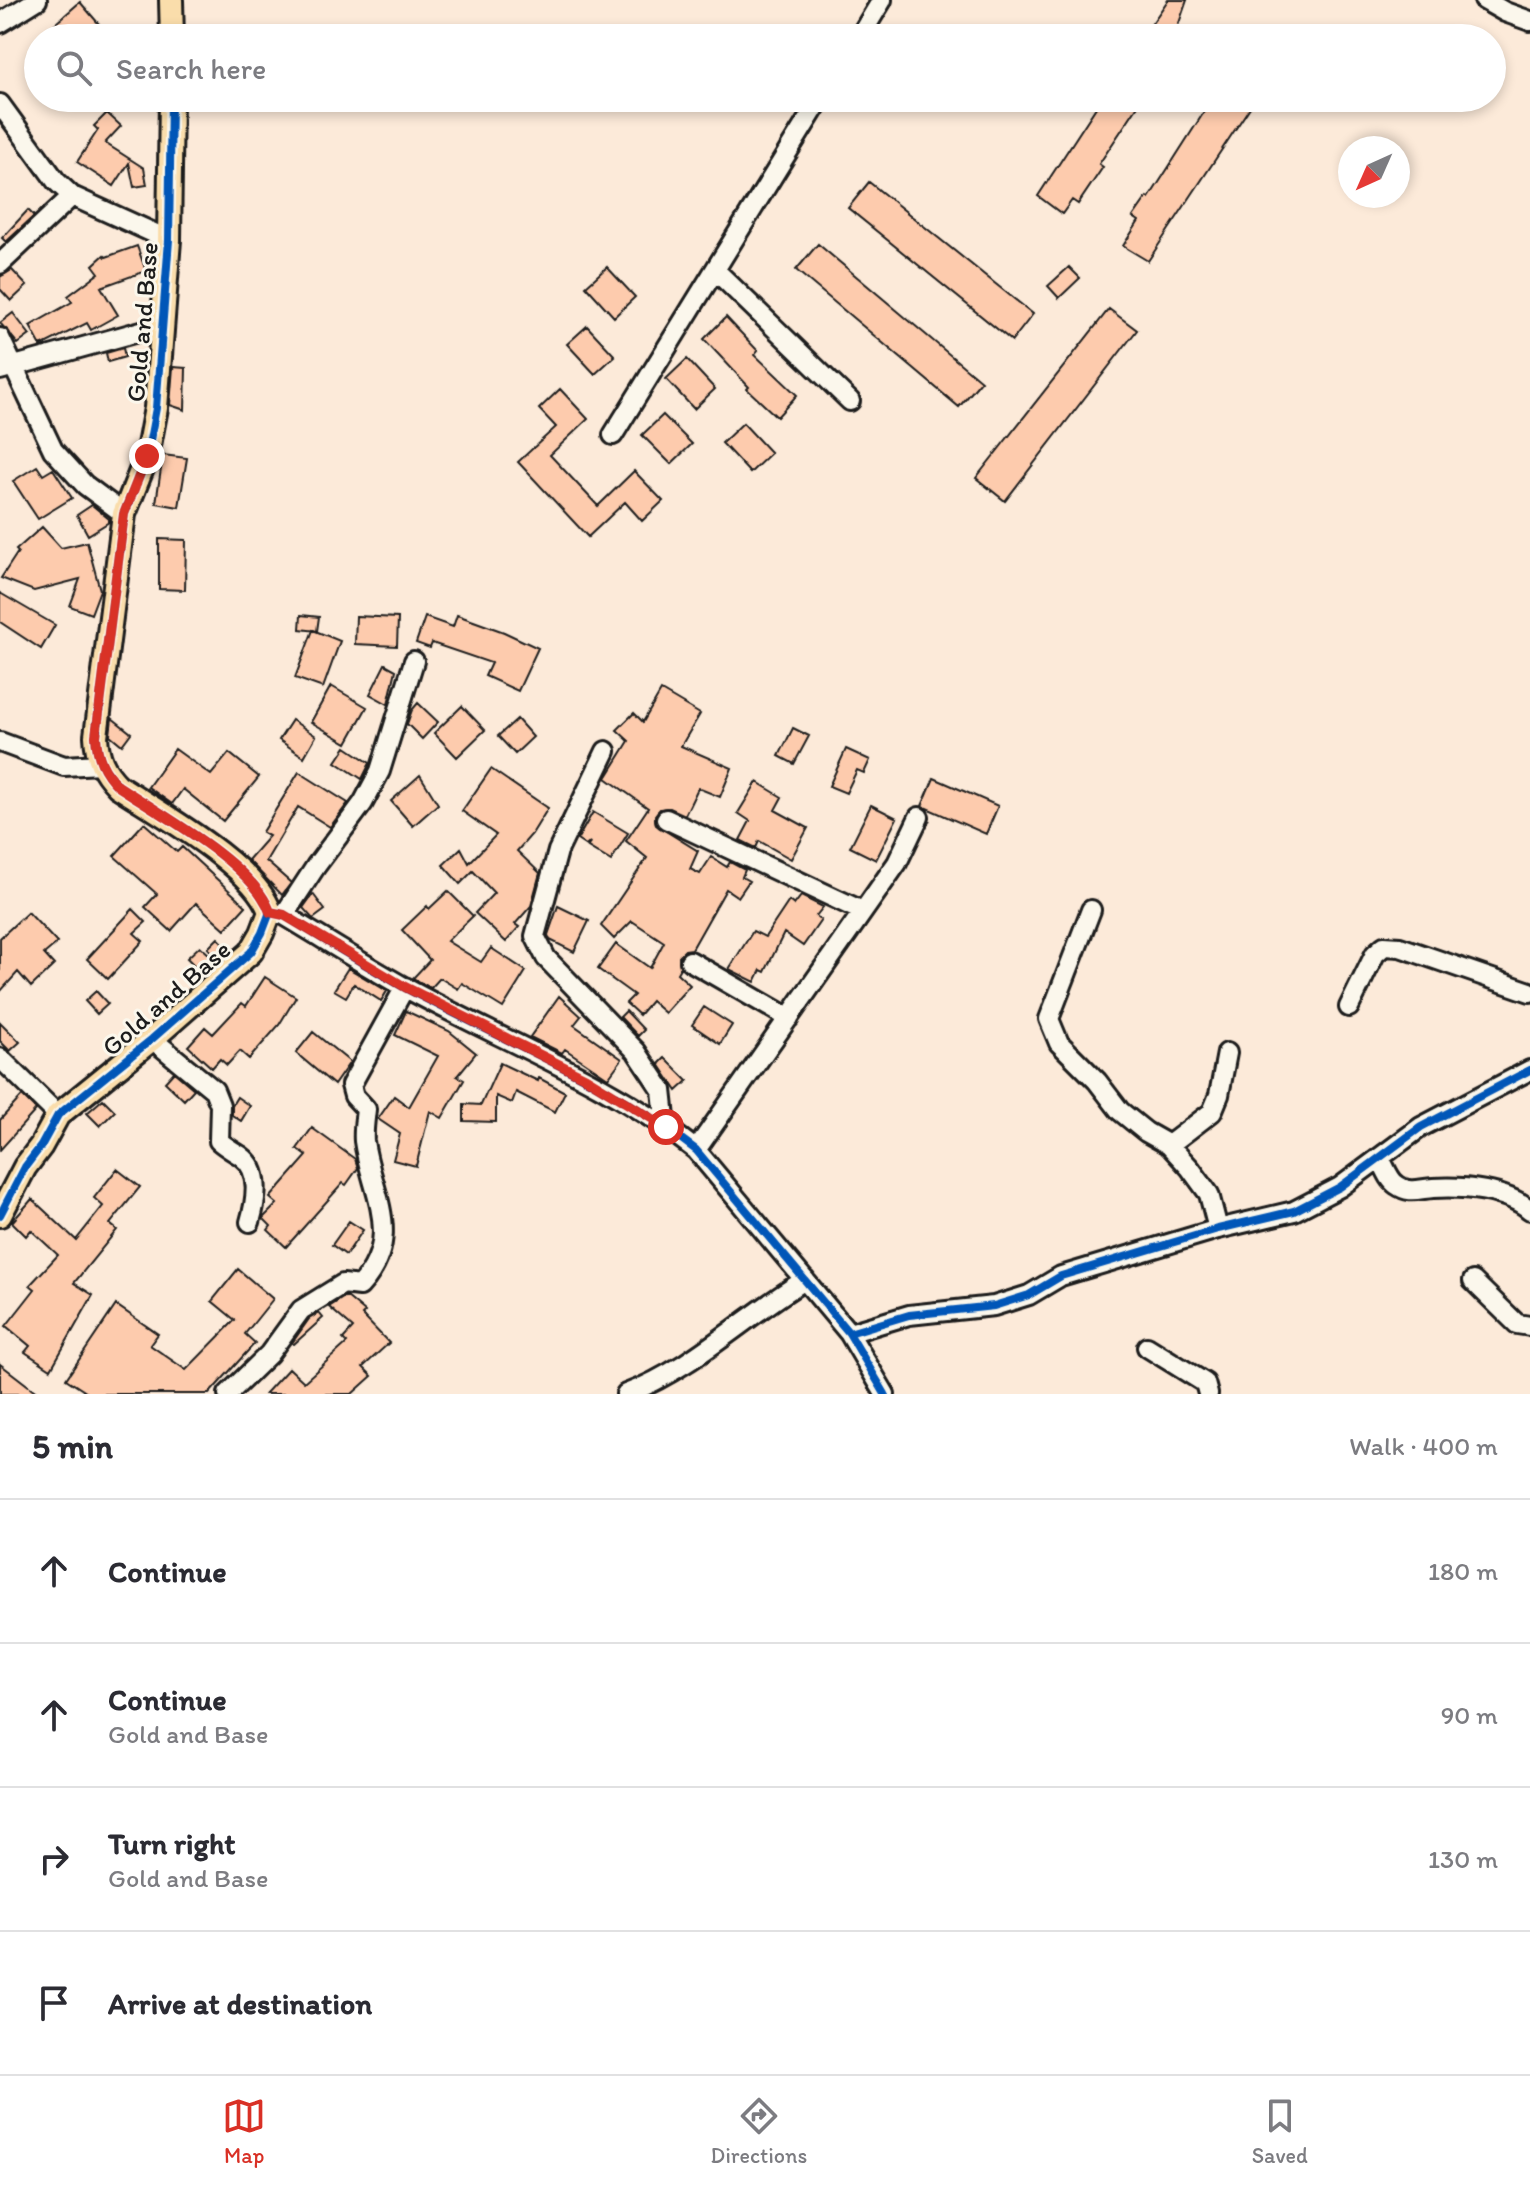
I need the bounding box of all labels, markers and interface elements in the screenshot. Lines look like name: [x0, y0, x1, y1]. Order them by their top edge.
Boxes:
search box: [24, 24, 1506, 112]
icon: search: [52, 46, 96, 90]
text: Search here: [116, 50, 266, 87]
north arrow: [1338, 136, 1410, 208]
street label: Gold and Base: [119, 241, 165, 403]
route end: [129, 438, 165, 474]
street label: Gold and Base: [95, 933, 237, 1063]
route start: [648, 1109, 684, 1145]
text: 5 min: [32, 1426, 113, 1467]
text: Walk · 400 m: [1349, 1430, 1498, 1462]
icon: ahead: [32, 1549, 76, 1593]
text: Continue: [108, 1553, 227, 1590]
text: 180 m: [1428, 1555, 1498, 1587]
text: Continue: [108, 1681, 227, 1718]
icon: ahead: [32, 1693, 76, 1737]
text: 90 m: [1441, 1699, 1498, 1731]
text: Gold and Base: [108, 1718, 268, 1750]
text: Turn right: [108, 1825, 236, 1862]
icon: right: [32, 1837, 76, 1881]
text: 130 m: [1428, 1843, 1498, 1875]
text: Gold and Base: [108, 1862, 268, 1894]
icon: arrive: [32, 1981, 76, 2025]
text: Arrive at destination: [108, 1985, 372, 2022]
tab: Map: [222, 2094, 266, 2169]
tab: Directions: [711, 2094, 807, 2169]
tab: Saved: [1252, 2094, 1308, 2169]

